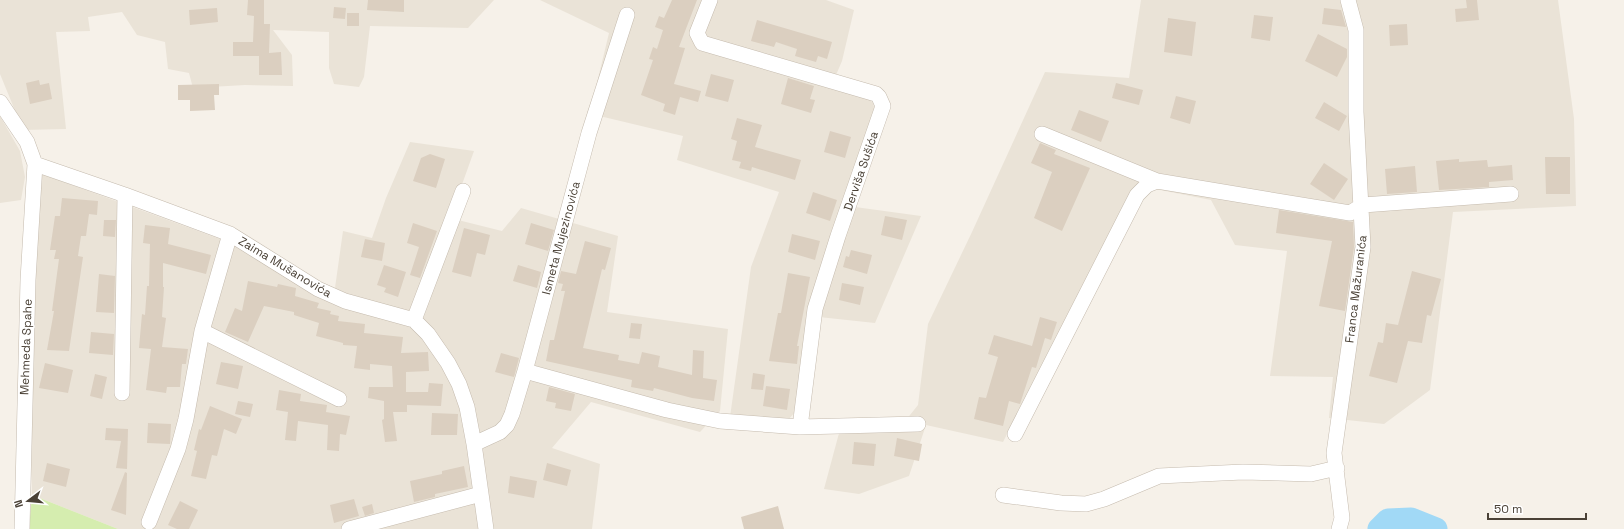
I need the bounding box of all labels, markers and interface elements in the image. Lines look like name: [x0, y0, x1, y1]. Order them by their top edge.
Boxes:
street label: Derviša Sušića: [840, 129, 882, 213]
street label: Ismeta Mujezinovića: [538, 179, 584, 296]
street label: Zaima Mušanovića: [235, 233, 335, 301]
street label: Franca Mažuranića: [1341, 234, 1371, 344]
street label: Mehmeda Spahe: [16, 299, 36, 395]
north arrow: [8, 481, 48, 521]
scale bar: [1488, 495, 1586, 521]
text: N: [11, 498, 26, 509]
text: 50 m: [1494, 501, 1522, 517]

